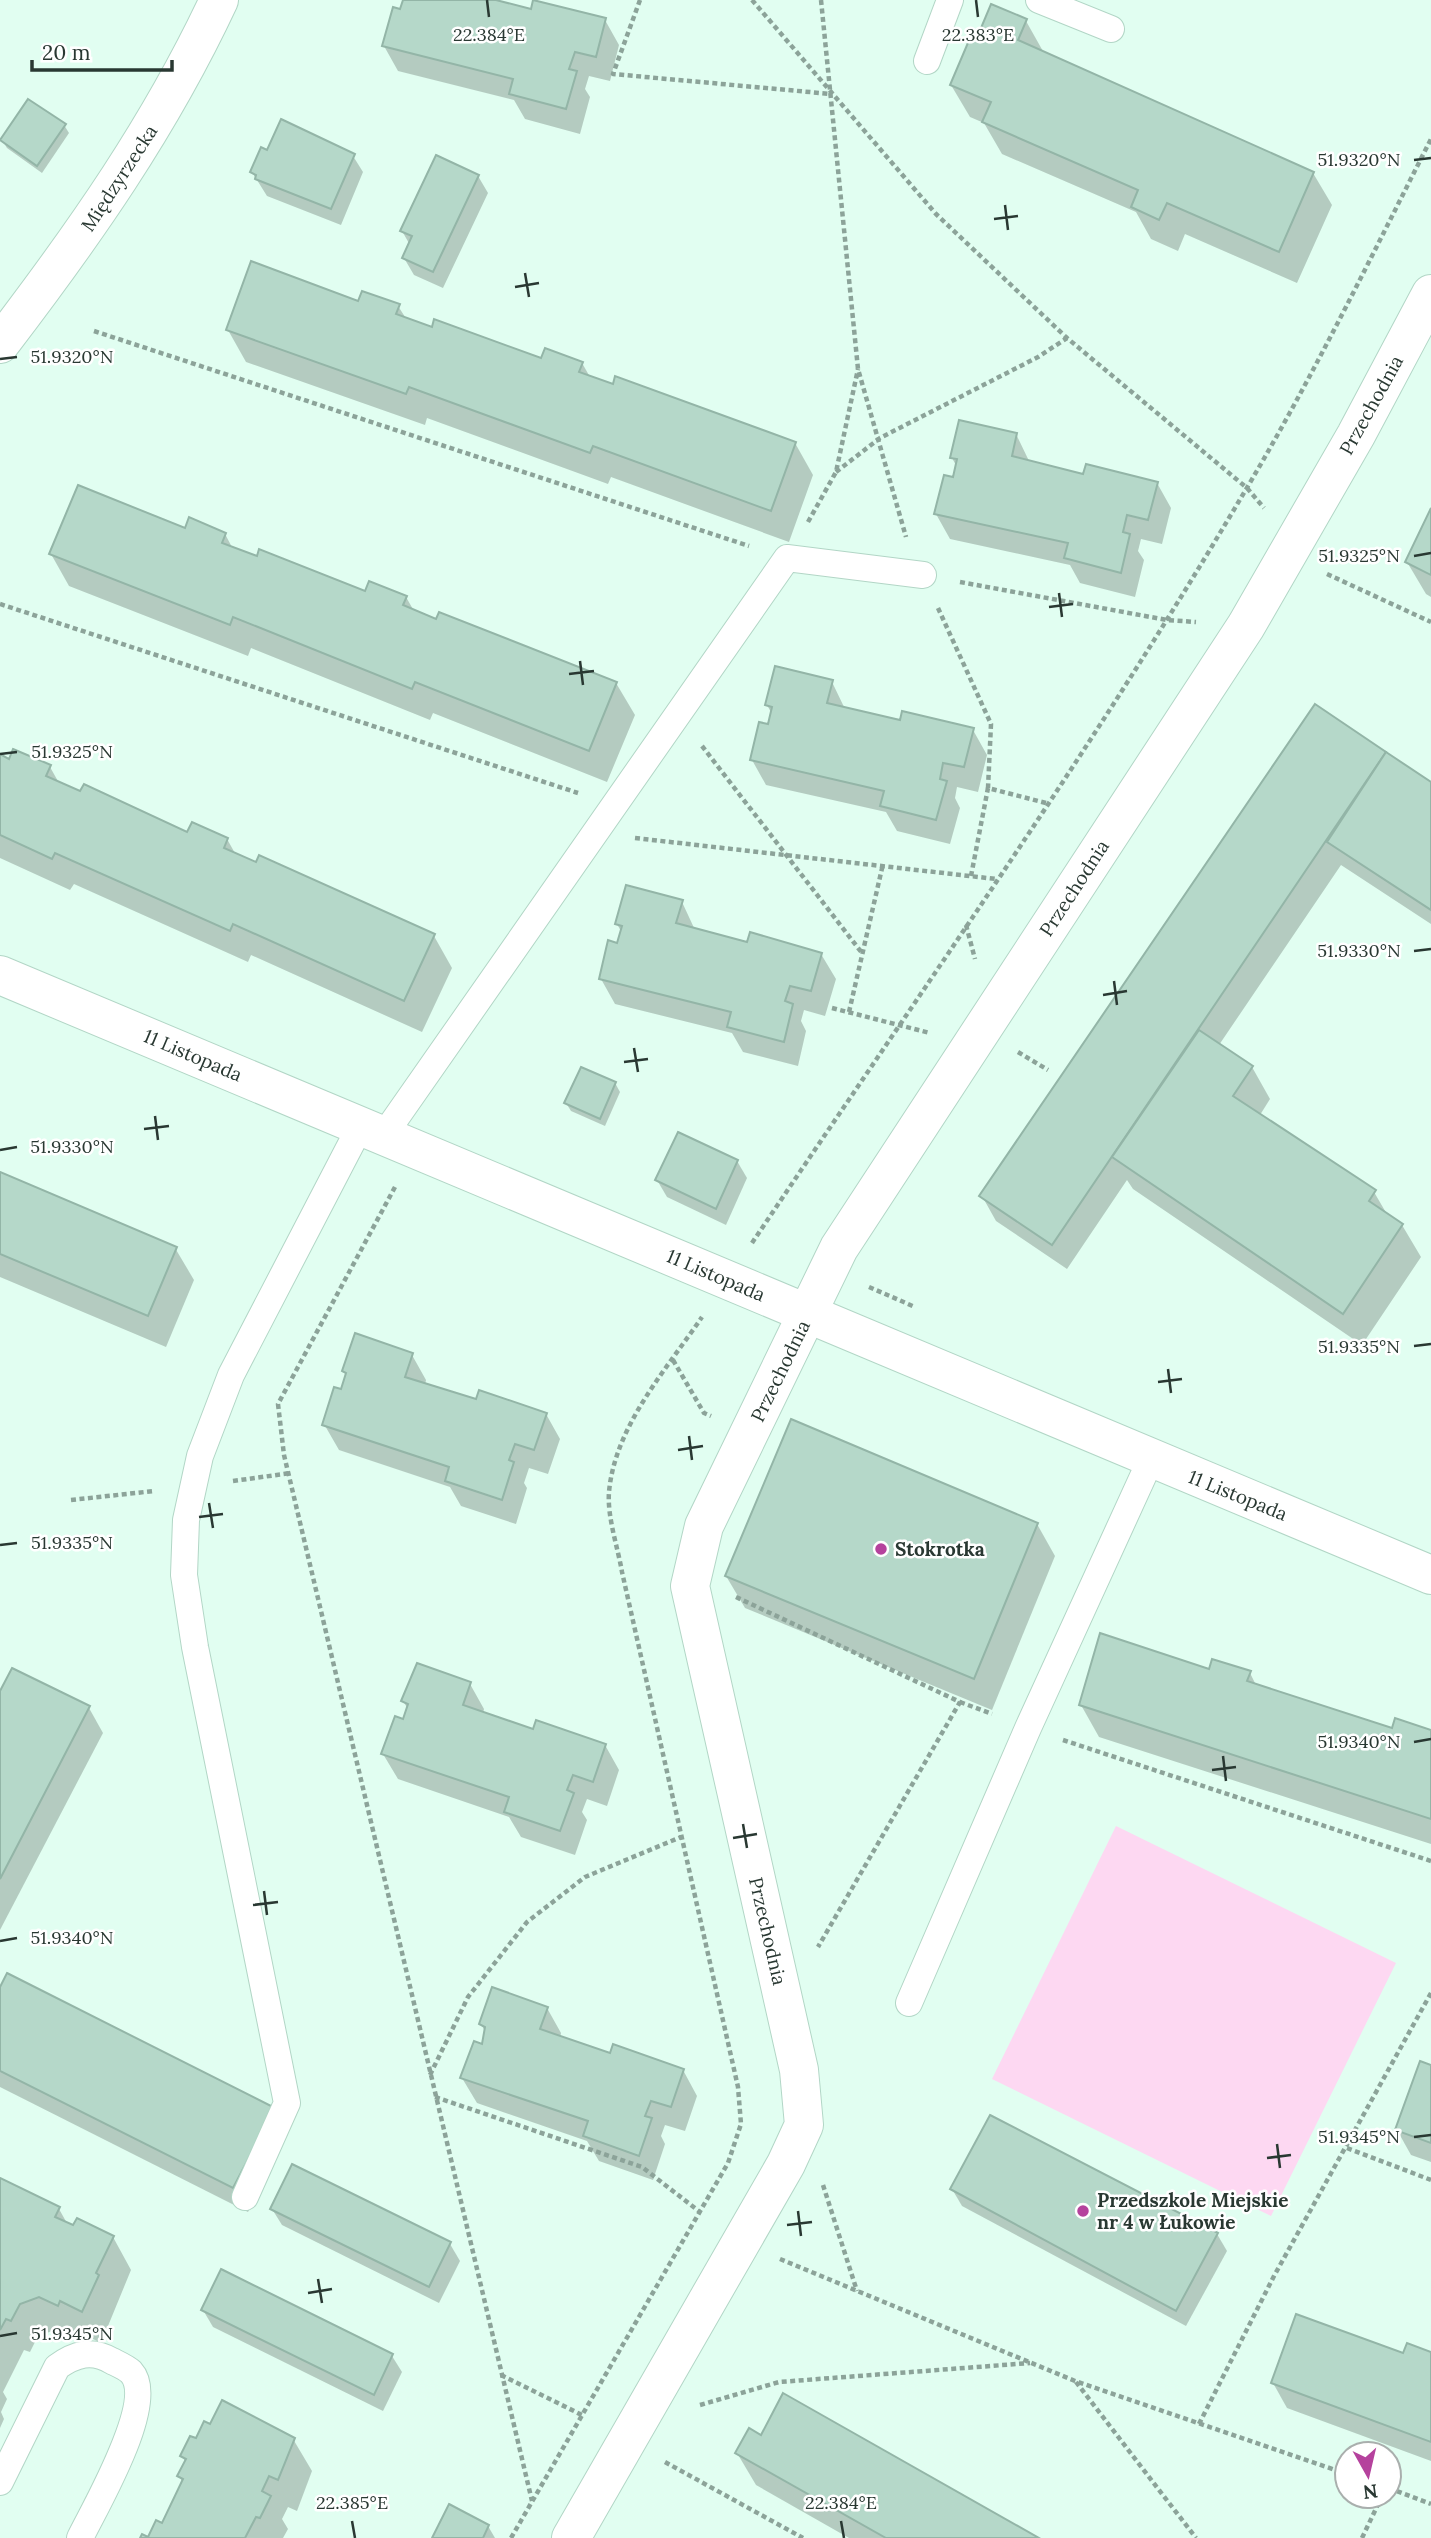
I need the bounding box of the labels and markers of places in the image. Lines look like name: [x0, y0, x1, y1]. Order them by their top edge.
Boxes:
place label: Stokrotka: [895, 1537, 985, 1561]
marker: Stokrotka: [873, 1541, 889, 1557]
place label: Przedszkole Miejskie nr 4 w Łukowie: [1097, 2188, 1289, 2234]
marker: Przedszkole Miejskie nr 4 w Łukowie: [1075, 2203, 1091, 2219]

